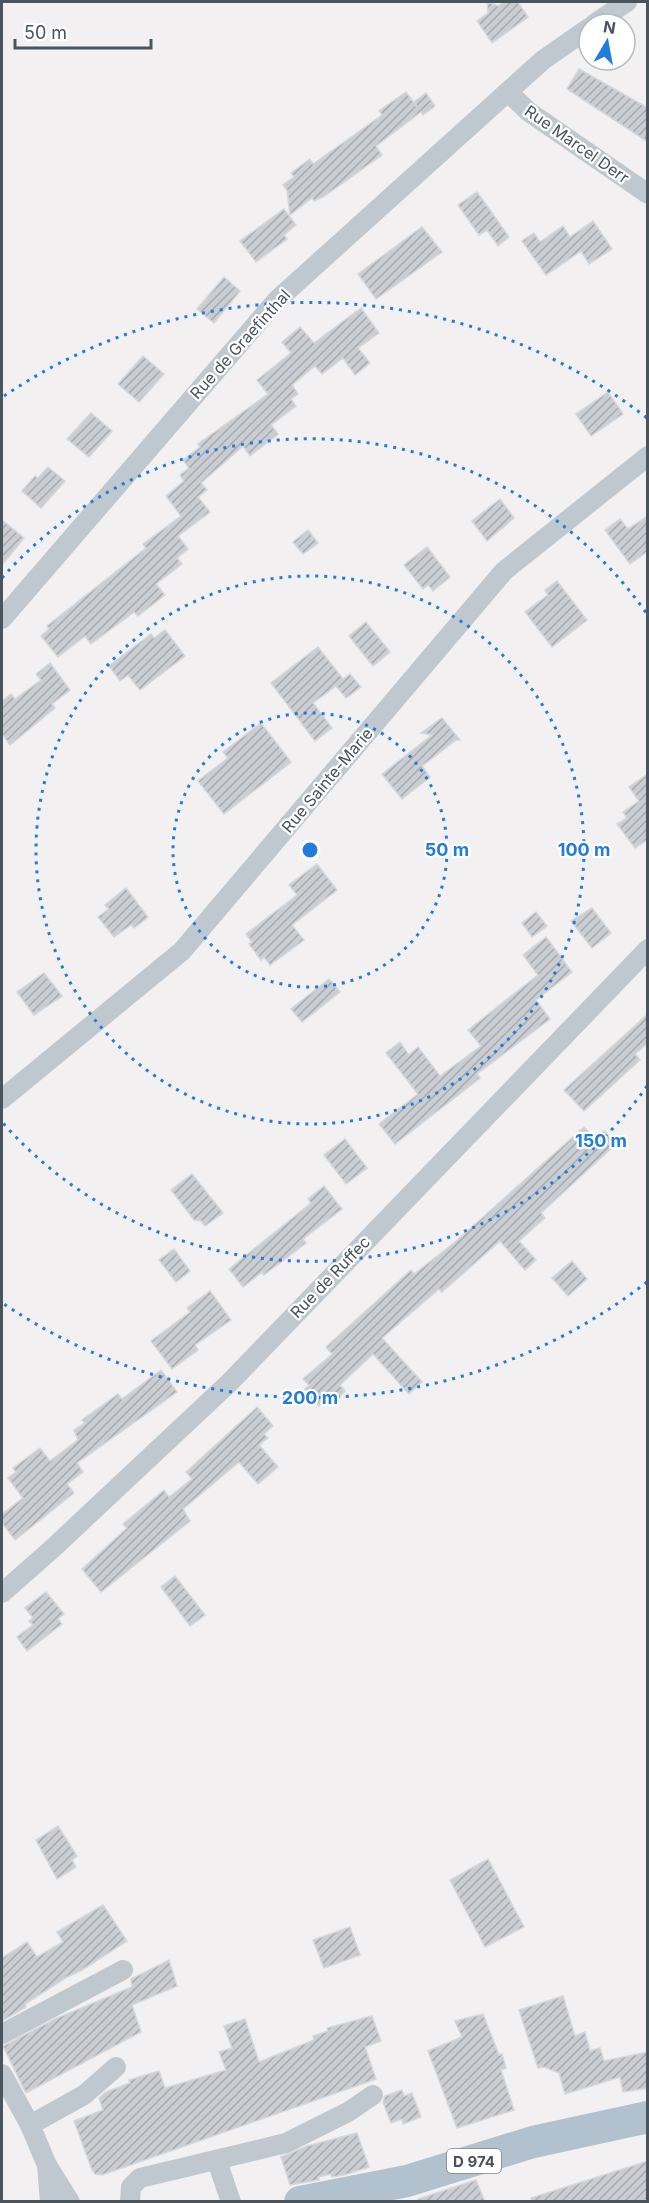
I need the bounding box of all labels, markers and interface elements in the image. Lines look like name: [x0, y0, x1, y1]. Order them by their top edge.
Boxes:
scale bar: [15, 12, 152, 50]
north arrow: [577, 12, 637, 72]
text: N: [602, 16, 617, 38]
text: 50 m: [24, 22, 67, 43]
street label: Rue Marcel Derr: [521, 101, 633, 187]
street label: Rue de Graefinthal: [186, 285, 294, 403]
street label: Rue Sainte-Marie: [277, 723, 377, 837]
text: 50 m: [425, 839, 469, 860]
text: 100 m: [558, 839, 610, 860]
centre of rings: [300, 840, 320, 860]
text: 150 m: [575, 1130, 627, 1151]
street label: Rue de Ruffec: [286, 1232, 374, 1322]
text: 200 m: [282, 1387, 338, 1408]
road number: D 974: [447, 2149, 501, 2173]

